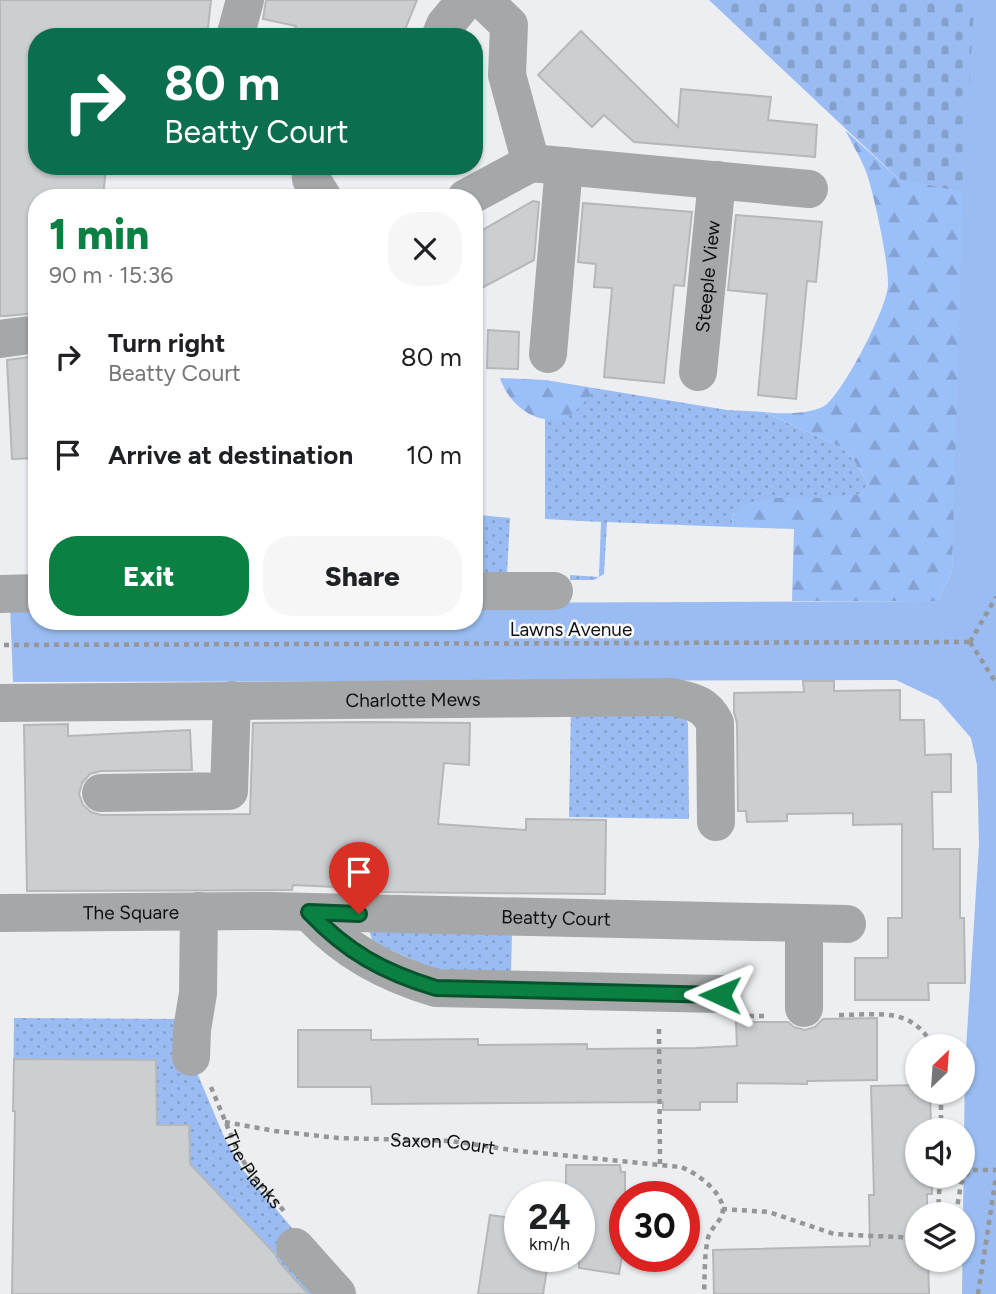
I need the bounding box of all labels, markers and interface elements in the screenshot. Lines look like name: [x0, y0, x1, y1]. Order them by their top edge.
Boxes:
text: 80 m: [164, 53, 280, 112]
icon: right: [49, 56, 140, 147]
text: Beatty Court: [164, 113, 349, 151]
text: 1 min: [49, 209, 149, 260]
button: close: [388, 212, 462, 286]
street label: Steeple View: [691, 219, 725, 334]
text: 90 m · 15:36: [49, 261, 173, 289]
text: Turn right: [108, 327, 225, 359]
icon: right: [49, 338, 87, 376]
text: 80 m: [401, 341, 462, 373]
text: Beatty Court: [108, 359, 241, 387]
icon: arrive: [49, 436, 87, 474]
text: Arrive at destination: [108, 439, 353, 471]
text: 10 m: [406, 439, 462, 471]
button: Exit: [49, 536, 249, 616]
button: Share: [263, 536, 462, 616]
street label: Lawns Avenue: [510, 618, 632, 641]
street label: Charlotte Mews: [345, 688, 481, 712]
pin: [329, 842, 389, 914]
icon: arrive: [340, 853, 378, 891]
street label: The Square: [83, 901, 179, 924]
street label: Beatty Court: [501, 905, 611, 931]
position arrow: [683, 958, 757, 1032]
north arrow: [905, 1034, 975, 1104]
map controls: [905, 1034, 975, 1272]
button: sound: [905, 1118, 975, 1188]
street label: The Planks: [218, 1127, 287, 1213]
street label: Saxon Court: [390, 1128, 497, 1159]
speed limit sign: 30: [609, 1181, 700, 1272]
text: 24: [528, 1196, 571, 1238]
button: layers: [905, 1202, 975, 1272]
text: km/h: [529, 1233, 570, 1255]

